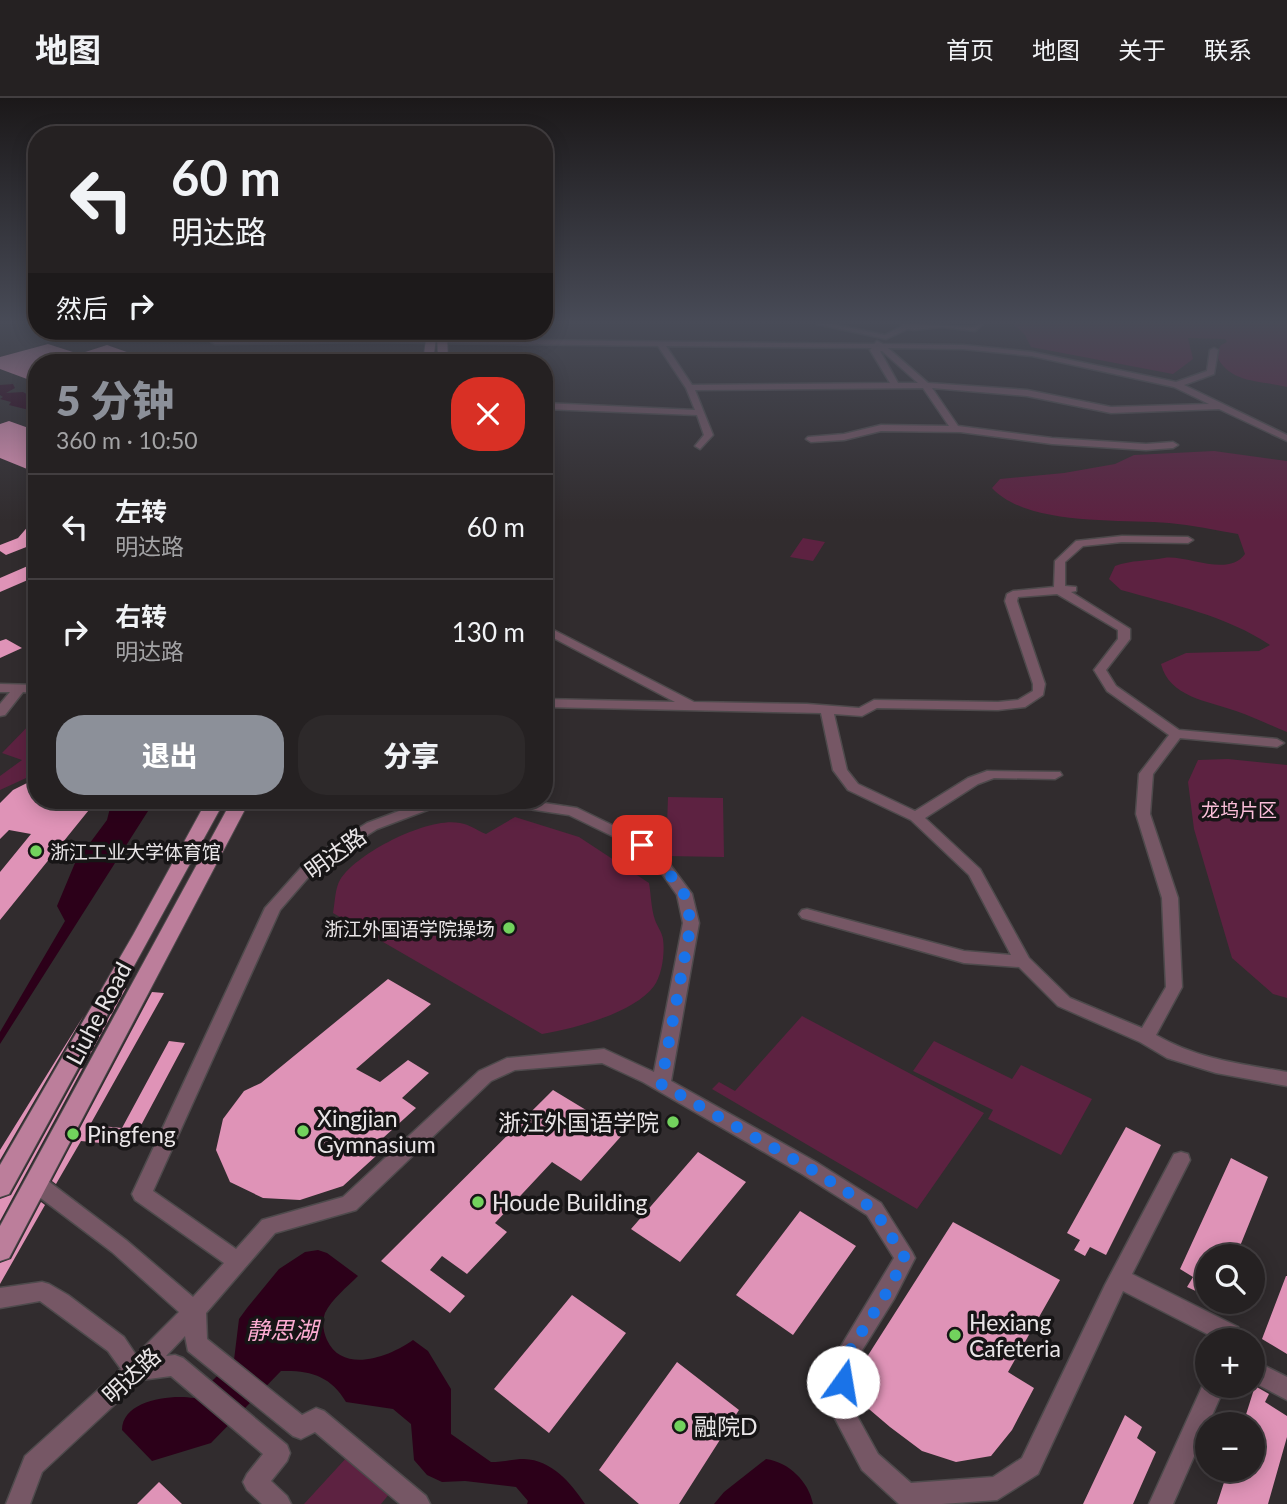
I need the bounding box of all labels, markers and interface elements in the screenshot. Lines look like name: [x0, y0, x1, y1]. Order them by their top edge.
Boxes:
text: 地图: [35, 29, 101, 69]
text: 首页: [946, 35, 994, 64]
text: 地图: [1032, 35, 1080, 64]
text: 关于: [1118, 35, 1166, 64]
text: 联系: [1204, 35, 1252, 64]
text: 60 m: [171, 148, 281, 206]
icon: left: [56, 154, 147, 245]
text: 明达路: [171, 212, 267, 251]
icon: right: [122, 287, 160, 325]
text: 然后: [56, 292, 108, 324]
text: 5 分钟: [56, 375, 174, 425]
button: close: [451, 377, 525, 451]
text: 360 m · 10:50: [56, 426, 198, 454]
text: 左转: [115, 495, 167, 527]
icon: left: [56, 508, 94, 546]
text: 60 m: [467, 511, 525, 543]
text: 明达路: [115, 532, 184, 560]
text: 右转: [115, 600, 167, 632]
icon: right: [56, 613, 94, 651]
text: 130 m: [452, 616, 525, 648]
text: 明达路: [115, 637, 184, 665]
button: 退出: [56, 715, 284, 795]
button: 分享: [298, 715, 525, 795]
park label: 龙坞片区: [1201, 798, 1277, 821]
pin: [612, 815, 672, 875]
street label: 明达路: [299, 821, 371, 885]
icon: arrive: [623, 826, 661, 864]
place label: 浙江工业大学体育馆: [50, 840, 221, 863]
marker: 浙江工业大学体育馆: [28, 843, 44, 859]
place label: 浙江外国语学院操场: [324, 917, 495, 940]
marker: 浙江外国语学院操场: [501, 920, 517, 936]
street label: Liuhe Road: [59, 957, 137, 1069]
place label: Xingjian Gymnasium: [317, 1104, 436, 1158]
place label: 浙江外国语学院: [498, 1108, 659, 1136]
marker: 浙江外国语学院: [665, 1114, 681, 1130]
place label: Pingfeng: [87, 1120, 176, 1148]
marker: Xingjian Gymnasium: [295, 1123, 311, 1139]
marker: Pingfeng: [65, 1126, 81, 1142]
place label: Houde Building: [492, 1188, 648, 1216]
marker: Houde Building: [470, 1194, 486, 1210]
map controls: [1195, 1244, 1265, 1482]
button: search: [1195, 1244, 1265, 1314]
place label: Hexiang Cafeteria: [969, 1308, 1061, 1362]
water label: 静思湖: [246, 1315, 322, 1344]
marker: Hexiang Cafeteria: [947, 1327, 963, 1343]
button: +: [1195, 1328, 1265, 1398]
street label: 明达路: [96, 1341, 166, 1409]
position arrow: [806, 1345, 880, 1419]
place label: 融院D: [694, 1412, 758, 1440]
button: −: [1195, 1412, 1265, 1482]
marker: 融院D: [672, 1418, 688, 1434]

